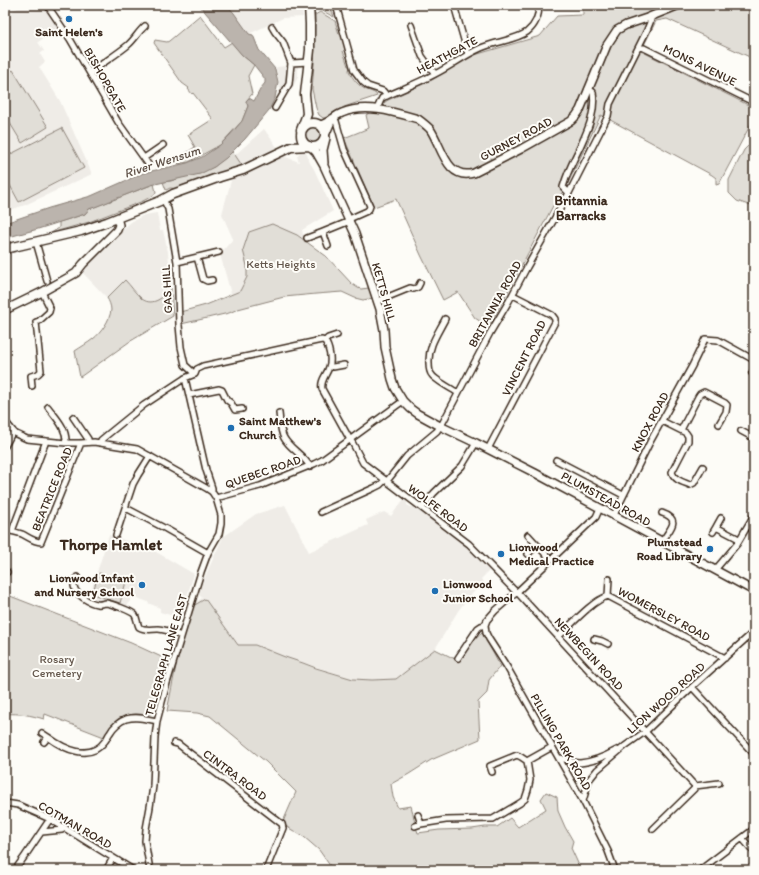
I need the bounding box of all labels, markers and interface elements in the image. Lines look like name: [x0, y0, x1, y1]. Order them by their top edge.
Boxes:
marker: Saint Helen's: [64, 14, 74, 24]
place label: Saint Helen's: [35, 25, 103, 39]
street label: HEATHGATE: [414, 33, 480, 77]
street label: MONS AVENUE: [661, 41, 739, 89]
street label: BISHOPGATE: [81, 45, 129, 115]
street label: GURNEY ROAD: [478, 114, 555, 164]
water label: River Wensum: [122, 142, 203, 181]
district label: Britannia Barracks: [555, 193, 608, 223]
park label: Ketts Heights: [246, 257, 316, 271]
street label: BRITANNIA ROAD: [465, 258, 525, 350]
street label: KETTS HILL: [369, 261, 399, 323]
street label: GAS HILL: [159, 264, 175, 314]
street label: VINCENT ROAD: [499, 318, 549, 398]
street label: KNOX ROAD: [628, 389, 672, 454]
place label: Saint Matthew's Church: [239, 414, 322, 442]
marker: Saint Matthew's Church: [226, 423, 236, 433]
street label: BEATRICE ROAD: [29, 445, 75, 533]
street label: QUEBEC ROAD: [223, 452, 303, 492]
street label: PLUMSTEAD ROAD: [559, 469, 653, 530]
street label: WOLFE ROAD: [405, 481, 471, 535]
district label: Thorpe Hamlet: [59, 535, 162, 555]
place label: Plumstead Road Library: [637, 535, 703, 564]
place label: Lionwood Medical Practice: [509, 540, 594, 568]
marker: Plumstead Road Library: [705, 544, 715, 554]
marker: Lionwood Medical Practice: [496, 549, 506, 559]
place label: Lionwood Infant and Nursery School: [34, 571, 135, 600]
place label: Lionwood Junior School: [442, 577, 514, 605]
marker: Lionwood Infant and Nursery School: [137, 580, 147, 590]
street label: WOMERSLEY ROAD: [615, 584, 713, 645]
marker: Lionwood Junior School: [430, 586, 440, 596]
street label: TELEGRAPH LANE EAST: [142, 592, 190, 718]
street label: NEWBEGIN ROAD: [552, 615, 626, 693]
park label: Rosary Cemetery: [32, 652, 82, 680]
street label: LION WOOD ROAD: [624, 659, 708, 737]
street label: PILLING PARK ROAD: [528, 691, 594, 793]
street label: CINTRA ROAD: [200, 746, 270, 804]
street label: COTMAN ROAD: [36, 798, 114, 852]

